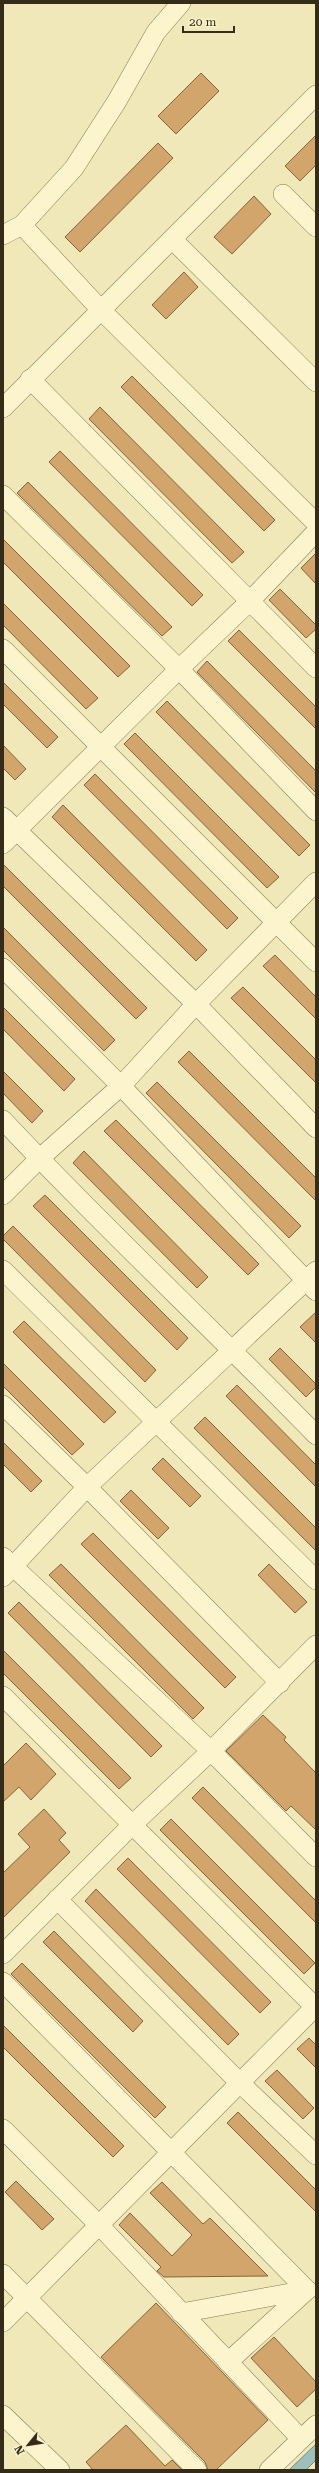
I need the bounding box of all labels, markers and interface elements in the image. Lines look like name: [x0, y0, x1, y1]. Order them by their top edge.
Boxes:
scale bar: [183, 8, 234, 34]
text: 20 m: [189, 15, 216, 29]
north arrow: [8, 2425, 48, 2465]
text: N: [12, 2442, 28, 2457]

